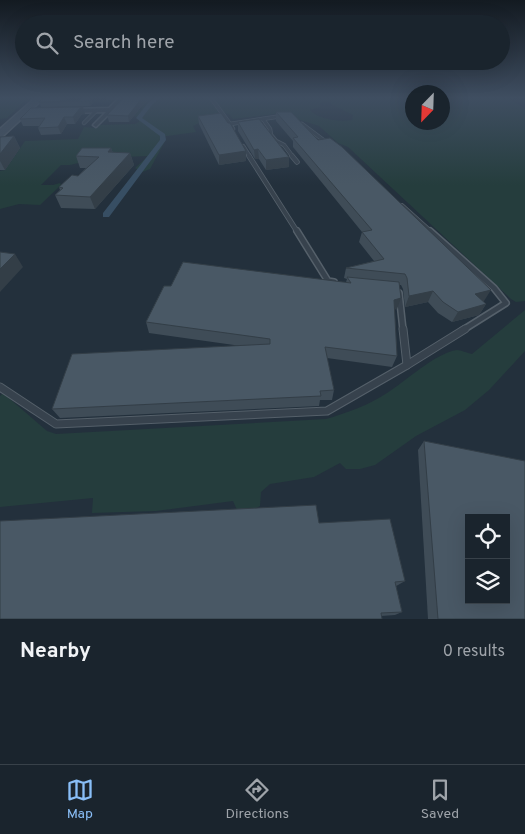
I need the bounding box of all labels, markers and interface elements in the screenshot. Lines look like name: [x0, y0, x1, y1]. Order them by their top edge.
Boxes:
search box: [15, 15, 510, 70]
icon: search: [33, 29, 61, 57]
text: Search here: [73, 31, 175, 55]
north arrow: [405, 85, 450, 130]
map controls: [465, 514, 510, 604]
button: locate: [465, 514, 510, 559]
button: layers: [465, 559, 510, 604]
text: Nearby: [20, 638, 91, 665]
text: 0 results: [443, 642, 505, 662]
tab: Map: [66, 776, 94, 823]
tab: Directions: [225, 776, 289, 823]
tab: Saved: [421, 776, 459, 823]

